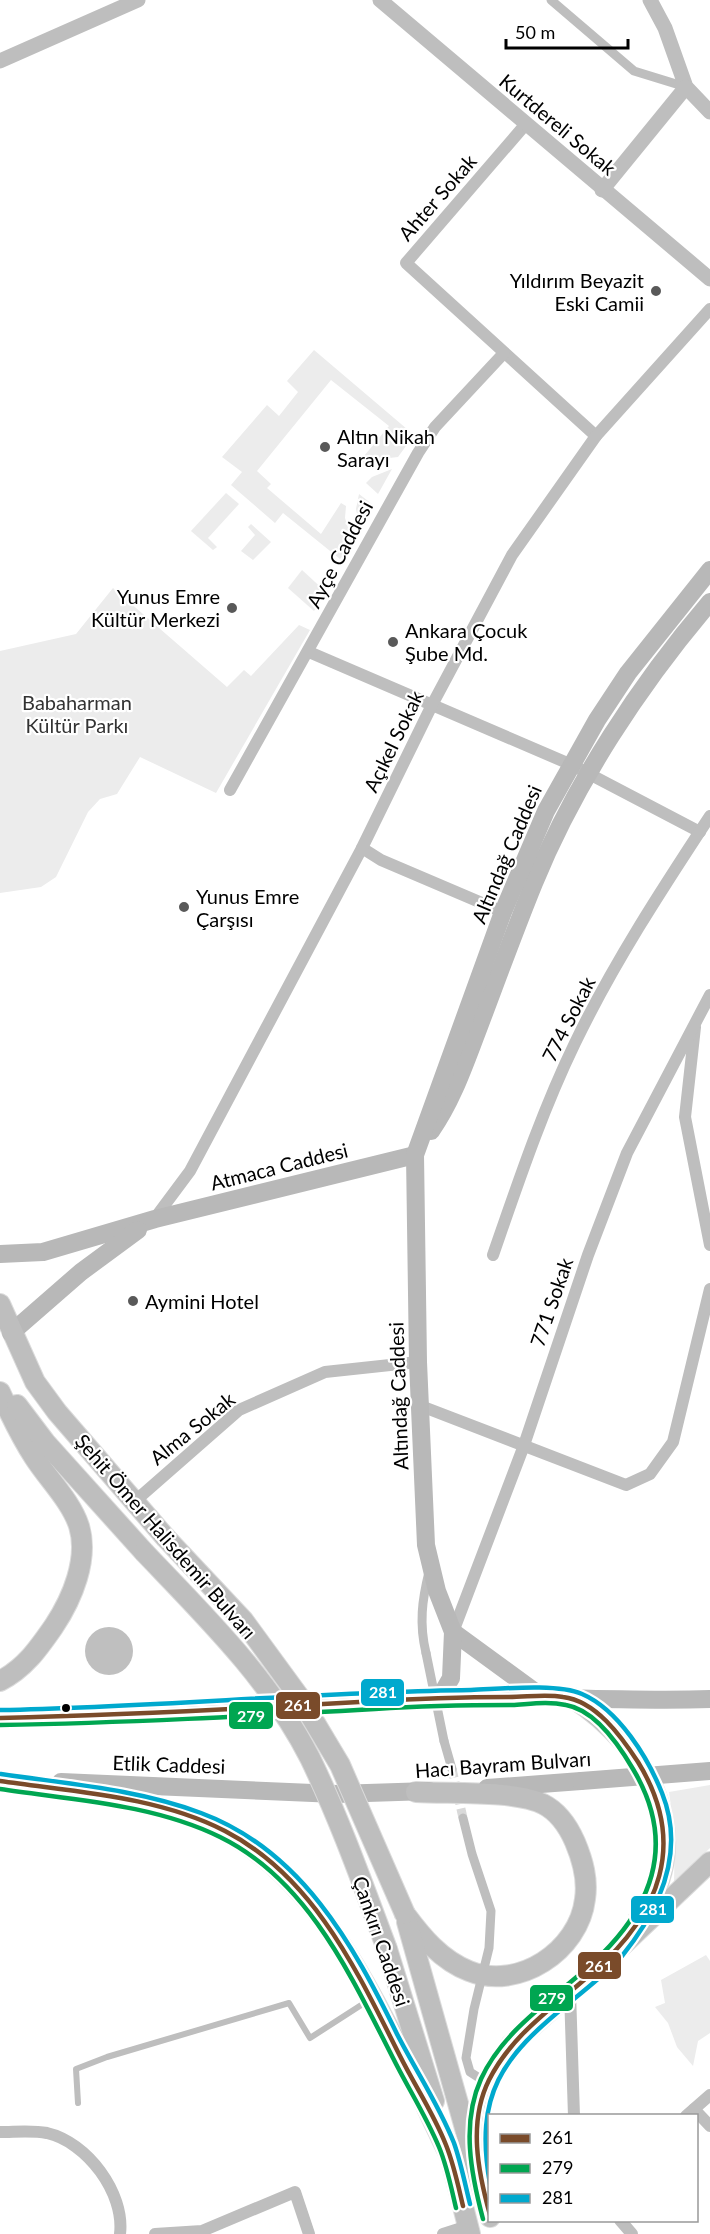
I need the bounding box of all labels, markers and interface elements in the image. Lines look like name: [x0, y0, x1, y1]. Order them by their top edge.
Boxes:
scale bar: [506, 12, 628, 50]
text: 50 m: [515, 21, 555, 43]
street label: Kurtdereli Sokak: [495, 68, 622, 180]
street label: Ahter Sokak: [393, 148, 482, 245]
place label: Yıldırım Beyazit Eski Camii: [510, 268, 644, 315]
marker: Yıldırım Beyazit Eski Camii: [649, 284, 663, 298]
place label: Altın Nikah Sarayı: [337, 424, 435, 471]
marker: Altın Nikah Sarayı: [318, 440, 332, 454]
street label: Ayçe Caddesi: [301, 496, 377, 612]
place label: Yunus Emre Kültür Merkezi: [91, 584, 220, 631]
marker: Yunus Emre Kültür Merkezi: [225, 601, 239, 615]
place label: Ankara Çocuk Şube Md.: [405, 618, 528, 665]
marker: Ankara Çocuk Şube Md.: [386, 635, 400, 649]
street label: Açıkel Sokak: [358, 686, 428, 796]
park label: Babaharman Kültür Parkı: [22, 690, 132, 737]
street label: Altındağ Caddesi: [466, 781, 546, 927]
place label: Yunus Emre Çarşısı: [196, 884, 299, 931]
marker: Yunus Emre Çarşısı: [177, 900, 191, 914]
street label: 774 Sokak: [536, 972, 600, 1066]
street label: Atmaca Caddesi: [208, 1137, 350, 1195]
street label: 771 Sokak: [525, 1254, 578, 1350]
place label: Aymini Hotel: [145, 1289, 259, 1313]
marker: Aymini Hotel: [126, 1294, 140, 1308]
street label: Altındağ Caddesi: [383, 1322, 413, 1470]
street label: Alma Sokak: [145, 1386, 240, 1469]
street label: Şehit Ömer Halisdemir Bulvarı: [71, 1429, 261, 1643]
line badge: 281: [360, 1678, 405, 1707]
text: 281: [369, 1682, 397, 1701]
line badge: 261: [275, 1691, 321, 1720]
text: 261: [284, 1695, 312, 1714]
line badge: 279: [228, 1701, 274, 1730]
unlabelled marker: [60, 1702, 72, 1714]
text: 279: [237, 1706, 265, 1725]
street label: Hacı Bayram Bulvarı: [414, 1746, 592, 1782]
street label: Etlik Caddesi: [112, 1750, 226, 1778]
street label: Çankırı Caddesi: [348, 1873, 416, 2009]
line badge: 281: [630, 1895, 675, 1924]
text: 281: [639, 1899, 667, 1918]
line badge: 261: [577, 1951, 622, 1980]
text: 261: [585, 1956, 613, 1975]
line badge: 279: [529, 1984, 574, 2012]
text: 279: [538, 1988, 566, 2007]
legend: [488, 2114, 698, 2222]
text: 261: [542, 2126, 573, 2148]
text: 279: [542, 2156, 573, 2178]
text: 281: [542, 2186, 573, 2208]

